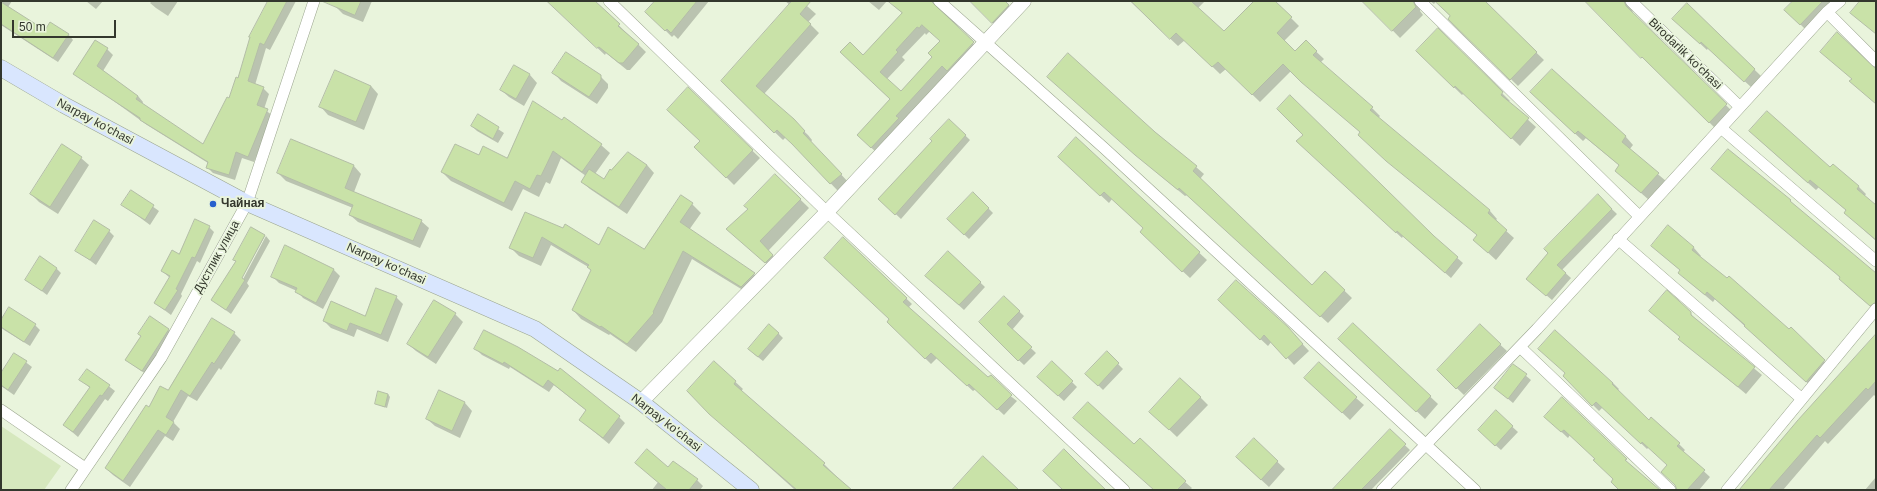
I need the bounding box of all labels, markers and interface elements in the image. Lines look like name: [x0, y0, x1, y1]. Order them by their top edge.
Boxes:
scale bar: [14, 12, 118, 38]
street label: Birodarlik ko'chasi: [1645, 15, 1725, 93]
text: 50 m: [19, 20, 46, 34]
street label: Narpay ko'chasi: [54, 96, 136, 148]
place label: Чайная: [221, 197, 264, 211]
marker: Чайная: [208, 199, 218, 209]
street label: Дустлик улица: [191, 218, 243, 296]
street label: Narpay ko'chasi: [344, 240, 428, 288]
street label: Narpay ko'chasi: [628, 391, 704, 455]

